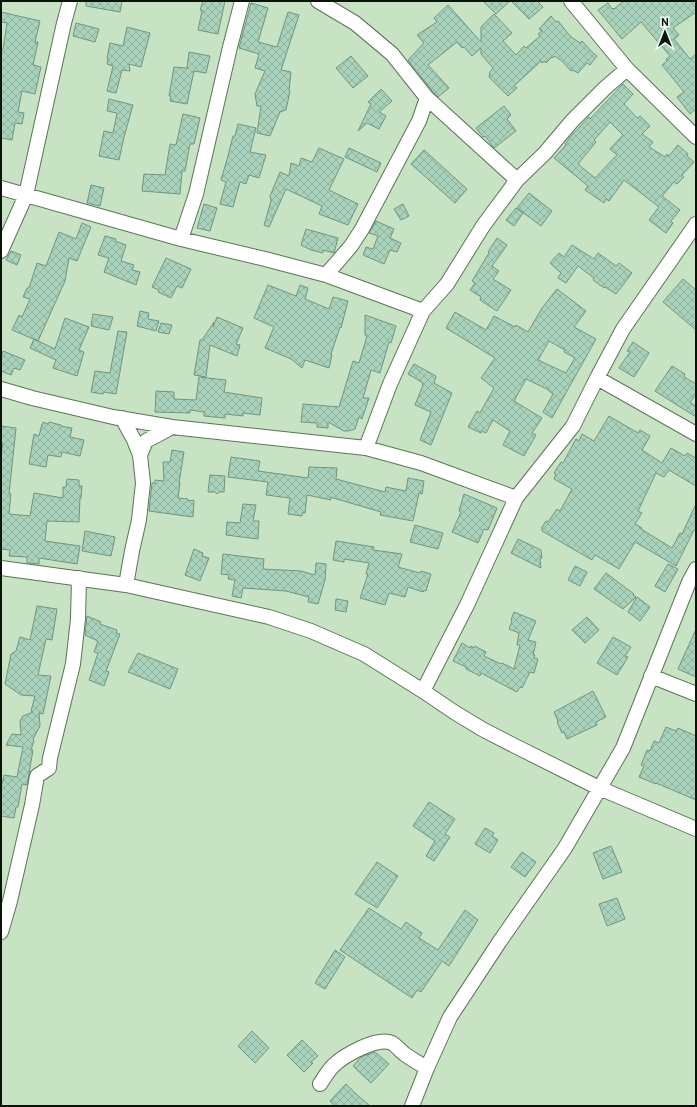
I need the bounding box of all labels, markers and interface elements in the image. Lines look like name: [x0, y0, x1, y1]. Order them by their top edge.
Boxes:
north arrow: [645, 12, 685, 52]
text: N: [661, 16, 669, 30]

